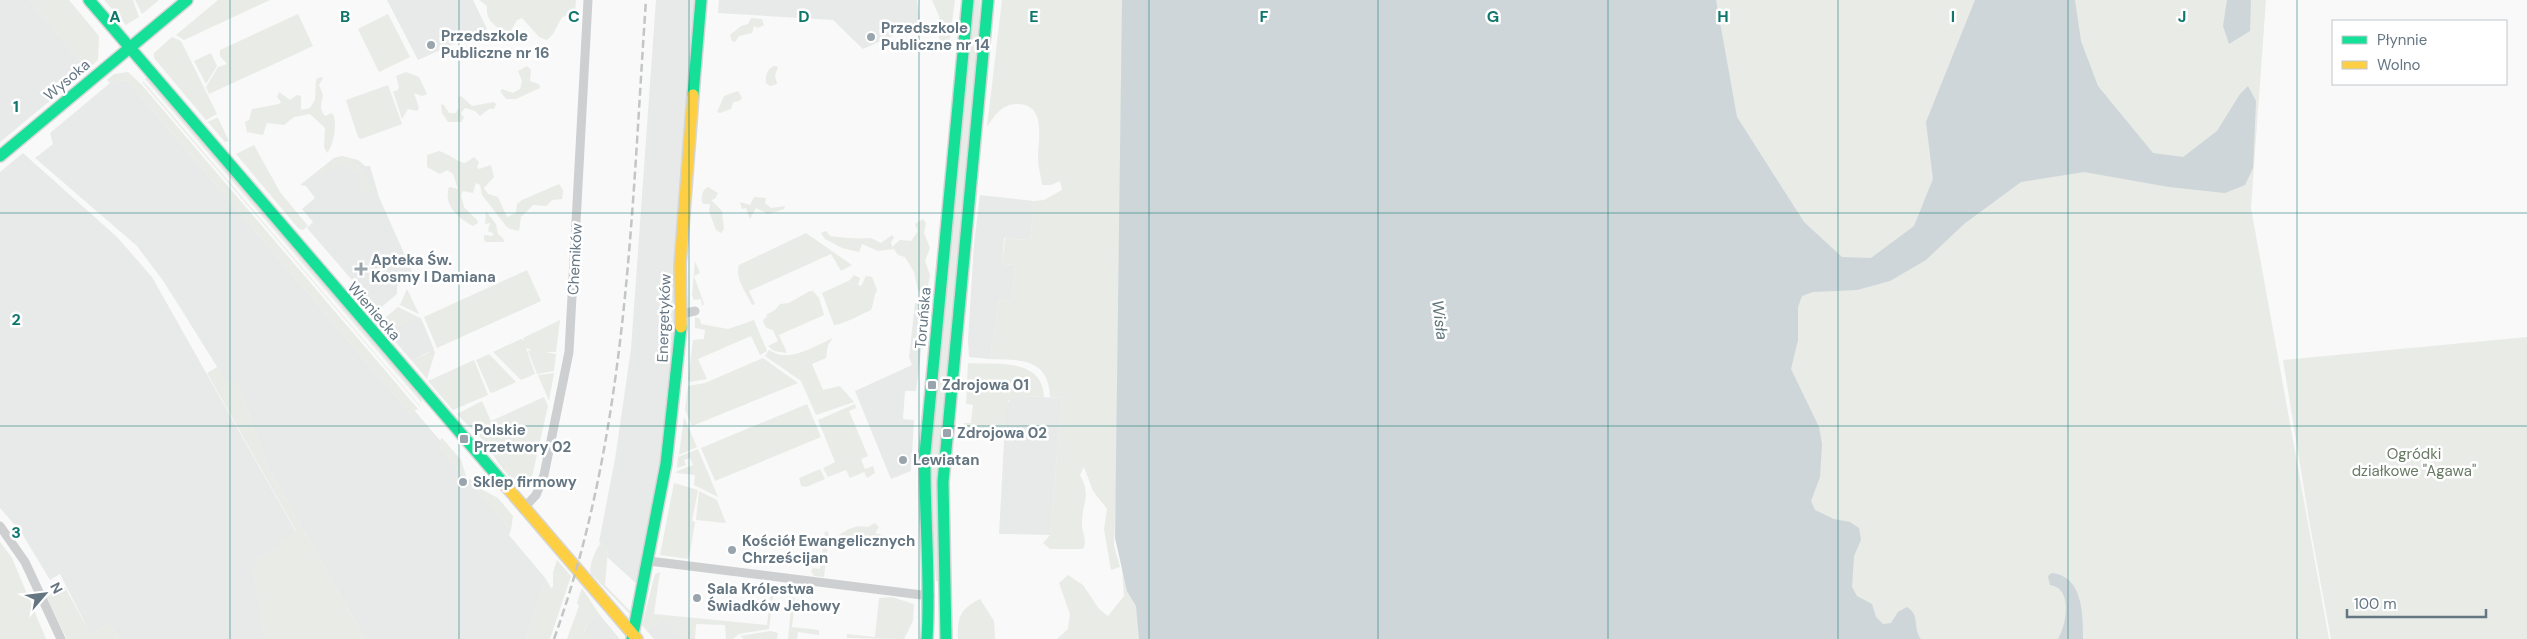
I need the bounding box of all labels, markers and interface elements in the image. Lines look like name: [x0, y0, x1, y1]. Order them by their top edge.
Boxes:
text: A: [109, 6, 121, 27]
text: B: [340, 6, 350, 27]
text: C: [568, 6, 580, 27]
text: D: [798, 6, 810, 27]
text: E: [1029, 6, 1039, 27]
text: F: [1260, 6, 1269, 27]
text: G: [1487, 6, 1499, 27]
text: H: [1717, 6, 1729, 27]
text: I: [1951, 6, 1955, 27]
text: J: [2178, 6, 2186, 27]
place label: Przedszkole Publiczne nr 14: [881, 18, 990, 55]
legend: [2332, 20, 2507, 85]
place label: Przedszkole Publiczne nr 16: [441, 26, 550, 63]
text: Płynnie: [2377, 30, 2427, 50]
marker: Przedszkole Publiczne nr 14: [865, 31, 877, 43]
marker: Przedszkole Publiczne nr 16: [425, 39, 437, 51]
street label: Wysoka: [40, 55, 94, 105]
text: Wolno: [2377, 55, 2421, 75]
text: 1: [13, 96, 19, 117]
street label: Chemików: [563, 222, 587, 295]
place label: Apteka Św. Kosmy I Damiana: [371, 250, 496, 287]
marker: Apteka Św. Kosmy I Damiana: [355, 263, 367, 275]
street label: Energetyków: [652, 273, 676, 363]
street label: Wieniecka: [343, 277, 405, 345]
street label: Toruńska: [910, 286, 936, 350]
water label: Wisła: [1427, 299, 1453, 341]
text: 2: [11, 309, 21, 330]
place label: Zdrojowa 01: [942, 375, 1029, 395]
marker: Zdrojowa 01: [926, 379, 938, 391]
place label: Polskie Przetwory 02: [474, 420, 572, 457]
place label: Zdrojowa 02: [957, 423, 1047, 443]
marker: Zdrojowa 02: [941, 427, 953, 439]
marker: Polskie Przetwory 02: [458, 433, 470, 445]
park label: Ogródki działkowe "Agawa": [2352, 444, 2476, 481]
place label: Lewiatan: [913, 450, 979, 470]
marker: Lewiatan: [897, 454, 909, 466]
place label: Sklep firmowy: [473, 472, 577, 492]
marker: Sklep firmowy: [457, 476, 469, 488]
text: 3: [11, 522, 21, 543]
place label: Kościół Ewangelicznych Chrześcijan: [742, 531, 915, 568]
marker: Kościół Ewangelicznych Chrześcijan: [726, 544, 738, 556]
north arrow: [20, 569, 70, 619]
text: N: [46, 579, 67, 597]
place label: Sala Królestwa Świadków Jehowy: [707, 579, 841, 616]
scale bar: [2347, 586, 2486, 618]
marker: Sala Królestwa Świadków Jehowy: [691, 592, 703, 604]
text: 100 m: [2354, 594, 2397, 614]

